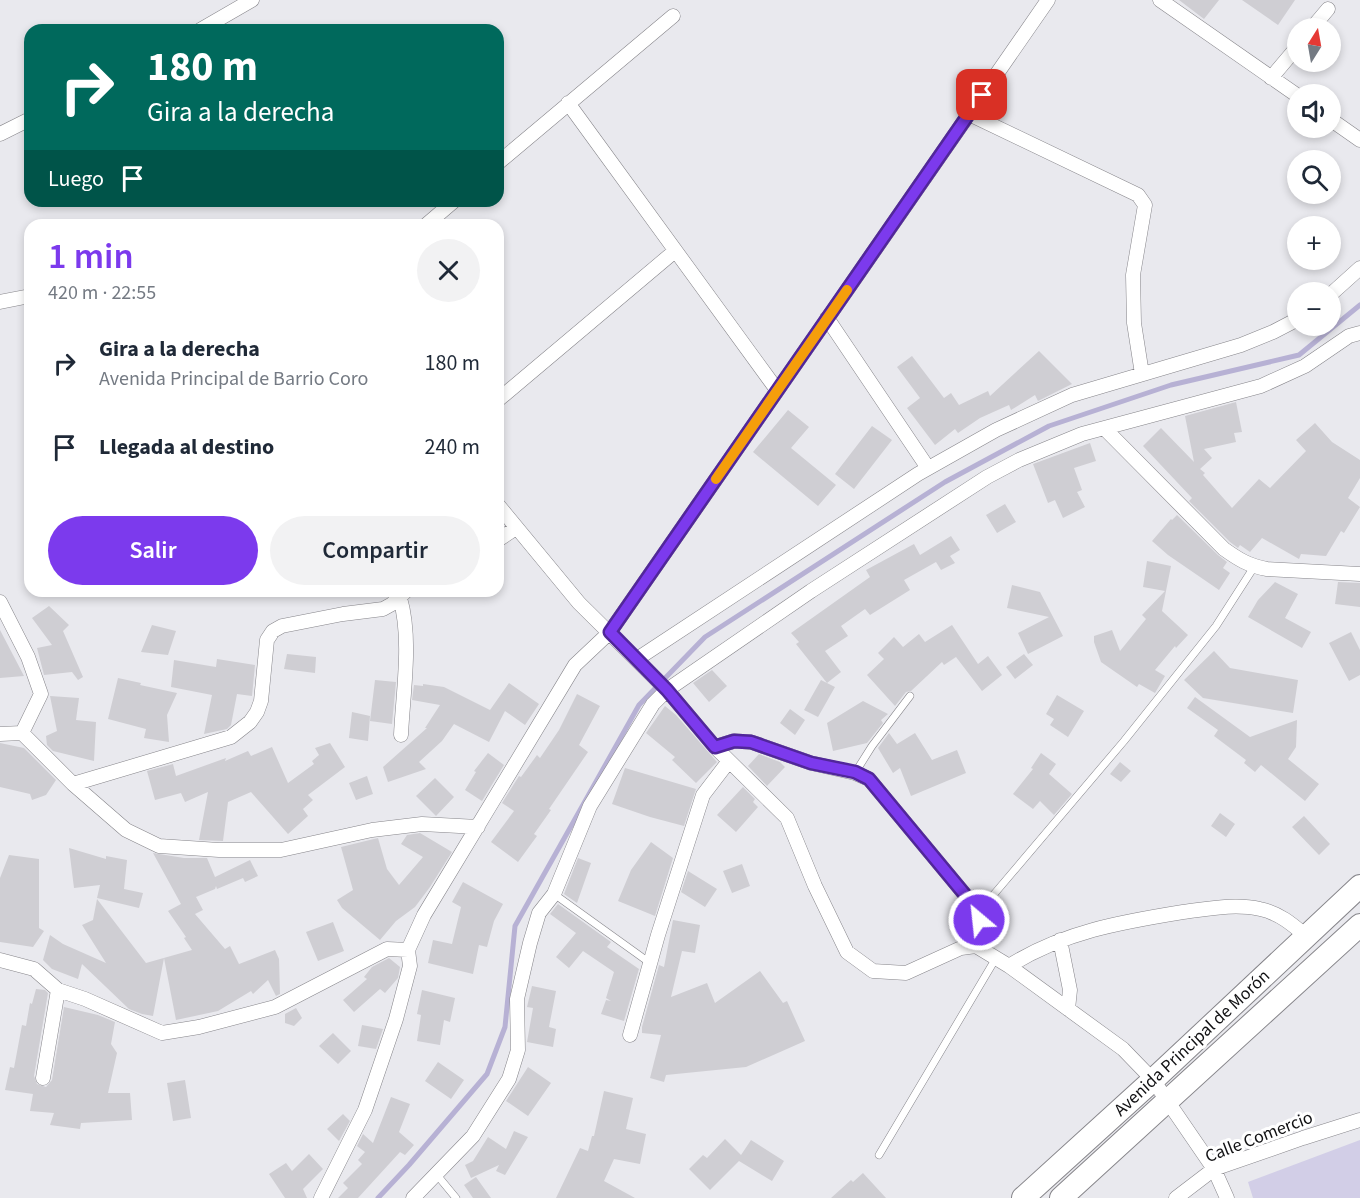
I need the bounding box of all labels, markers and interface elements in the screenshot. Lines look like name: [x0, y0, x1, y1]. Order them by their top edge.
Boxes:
north arrow: [1287, 18, 1341, 72]
map controls: [1287, 18, 1341, 336]
text: 180 m: [147, 37, 258, 97]
icon: right: [48, 48, 126, 126]
pin: [956, 69, 1007, 120]
icon: arrive: [965, 78, 998, 111]
button: sound: [1287, 84, 1341, 138]
text: Gira a la derecha: [147, 93, 334, 132]
button: search: [1287, 150, 1341, 204]
icon: arrive: [116, 162, 149, 195]
text: Luego: [48, 163, 104, 195]
button: +: [1287, 216, 1341, 270]
text: 1 min: [48, 231, 134, 282]
button: close: [417, 239, 480, 302]
text: 420 m · 22:55: [48, 279, 156, 307]
button: −: [1287, 282, 1341, 336]
text: Gira a la derecha: [99, 333, 260, 365]
icon: right: [48, 347, 81, 380]
text: 180 m: [425, 347, 480, 379]
text: Avenida Principal de Barrio Coro: [99, 365, 368, 393]
icon: arrive: [48, 431, 81, 464]
text: Llegada al destino: [99, 431, 274, 463]
text: 240 m: [425, 431, 480, 463]
button: Salir: [48, 516, 258, 585]
button: Compartir: [270, 516, 480, 585]
position arrow: [947, 888, 1011, 952]
street label: Avenida Principal de Morón: [1108, 964, 1276, 1122]
street label: Calle Comercio: [1202, 1105, 1316, 1169]

